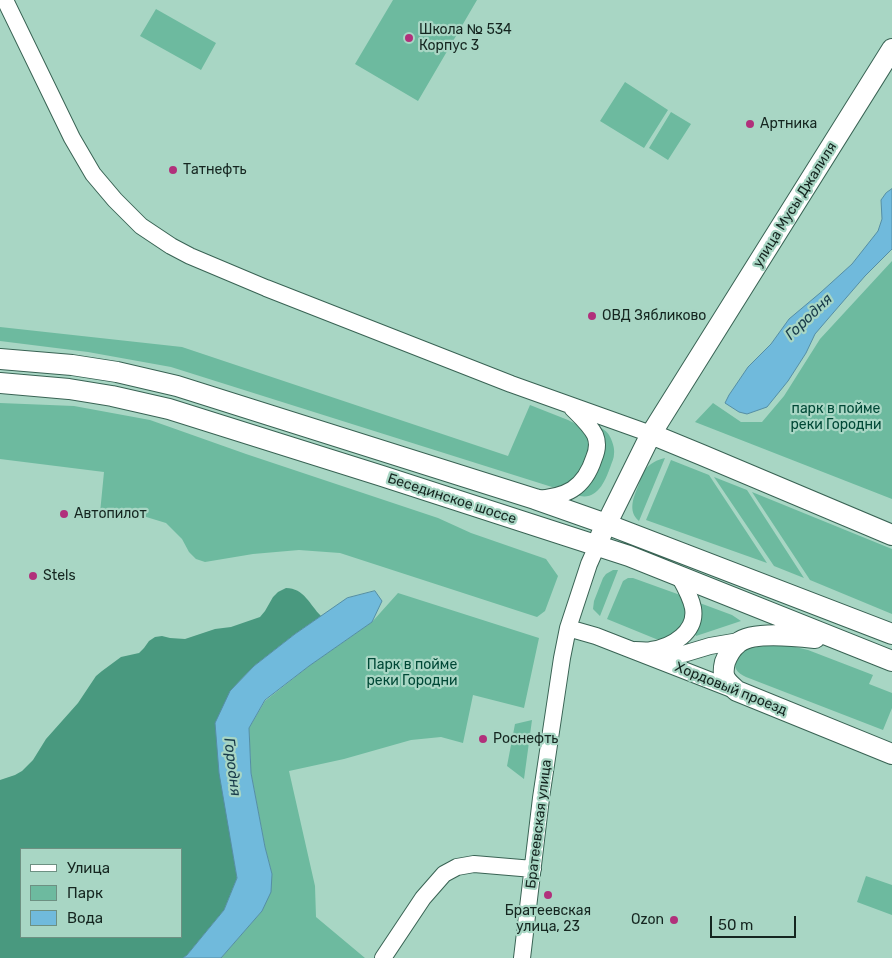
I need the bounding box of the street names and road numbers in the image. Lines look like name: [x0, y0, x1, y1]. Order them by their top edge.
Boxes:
street label: улица Мусы Джалиля: [750, 139, 840, 271]
street label: Бесединское шоссе: [386, 470, 518, 528]
street label: Хордовый проезд: [672, 659, 790, 719]
street label: Братеевская улица: [523, 758, 555, 890]

